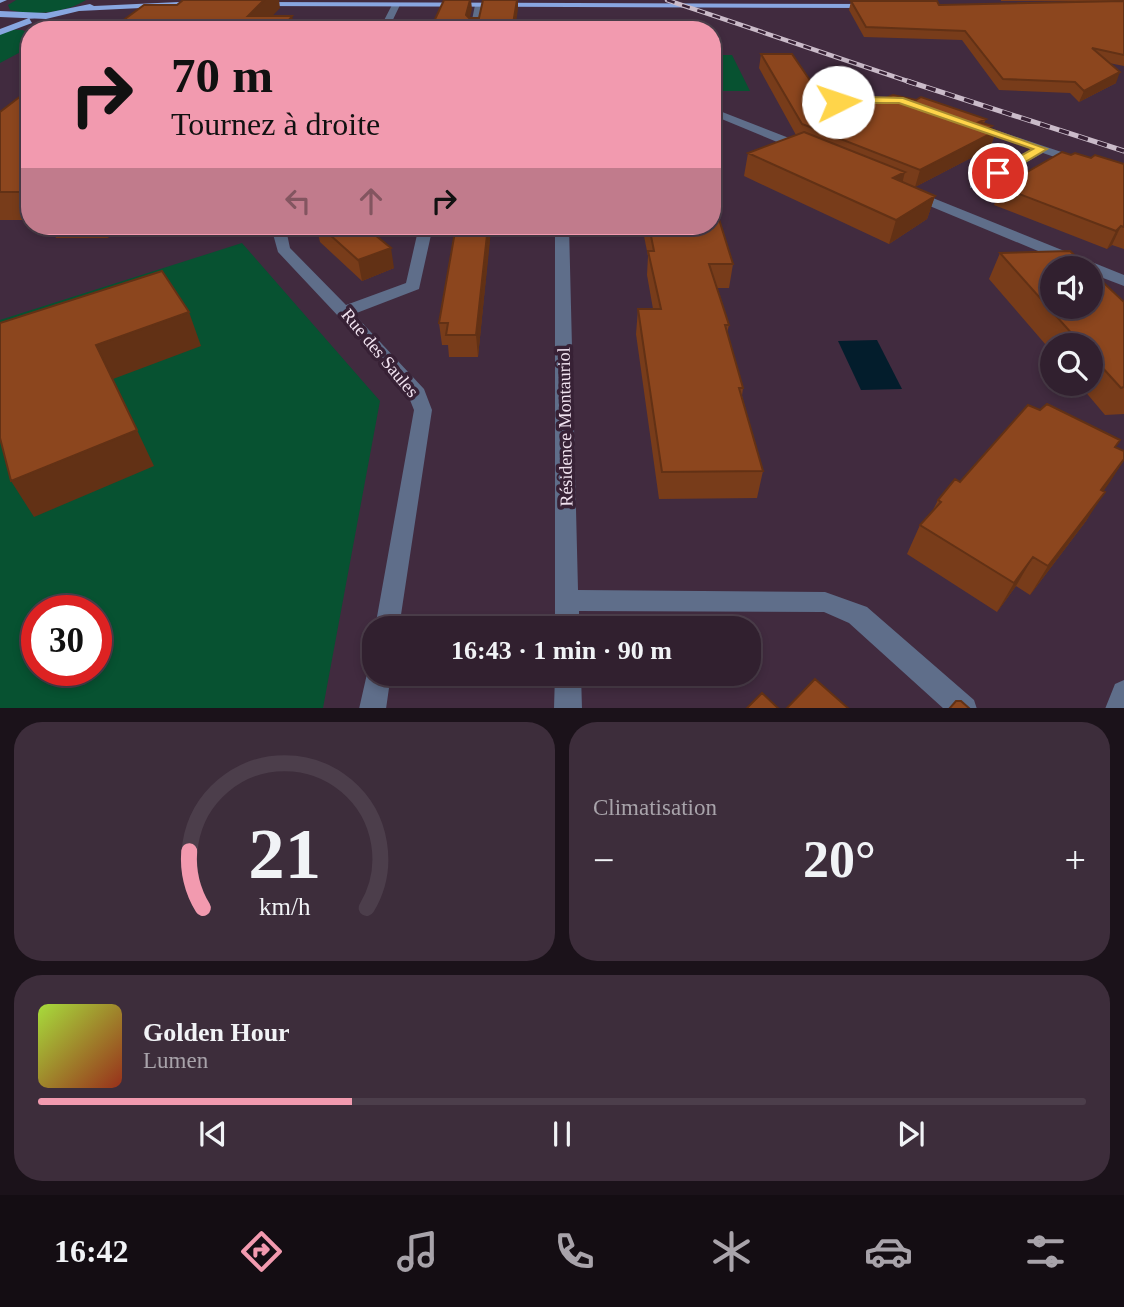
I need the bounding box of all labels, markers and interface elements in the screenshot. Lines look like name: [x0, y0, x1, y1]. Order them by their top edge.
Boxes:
text: 70 m: [171, 48, 273, 103]
icon: right: [56, 49, 147, 140]
position arrow: [801, 65, 875, 139]
text: Tournez à droite: [171, 106, 380, 142]
pin: [968, 143, 1028, 203]
icon: arrive: [979, 154, 1017, 192]
icon: left: [279, 182, 317, 220]
icon: ahead: [352, 182, 390, 220]
icon: right: [425, 182, 463, 220]
map controls: [1040, 256, 1103, 396]
button: sound: [1040, 256, 1103, 319]
street label: Rue des Saules: [337, 305, 423, 401]
button: search: [1040, 333, 1103, 396]
street label: Résidence Montauriol: [554, 347, 576, 507]
speed limit sign: 30: [21, 595, 112, 686]
text: 16:43 · 1 min · 90 m: [451, 636, 672, 665]
text: Climatisation: [593, 795, 717, 820]
text: 21: [248, 813, 321, 894]
text: 20°: [803, 831, 876, 888]
text: −: [593, 839, 614, 881]
text: +: [1065, 839, 1086, 881]
text: km/h: [259, 892, 311, 919]
text: Golden Hour: [143, 1018, 290, 1047]
text: Lumen: [143, 1048, 208, 1073]
icon: previous: [194, 1115, 232, 1153]
icon: pause: [543, 1115, 581, 1153]
icon: next: [892, 1115, 930, 1153]
icon: directions: [237, 1227, 286, 1276]
icon: music: [393, 1227, 442, 1276]
icon: phone: [550, 1227, 599, 1276]
icon: climate: [707, 1227, 756, 1276]
icon: car: [864, 1227, 913, 1276]
icon: filters: [1021, 1227, 1070, 1276]
text: 16:42: [54, 1233, 129, 1269]

